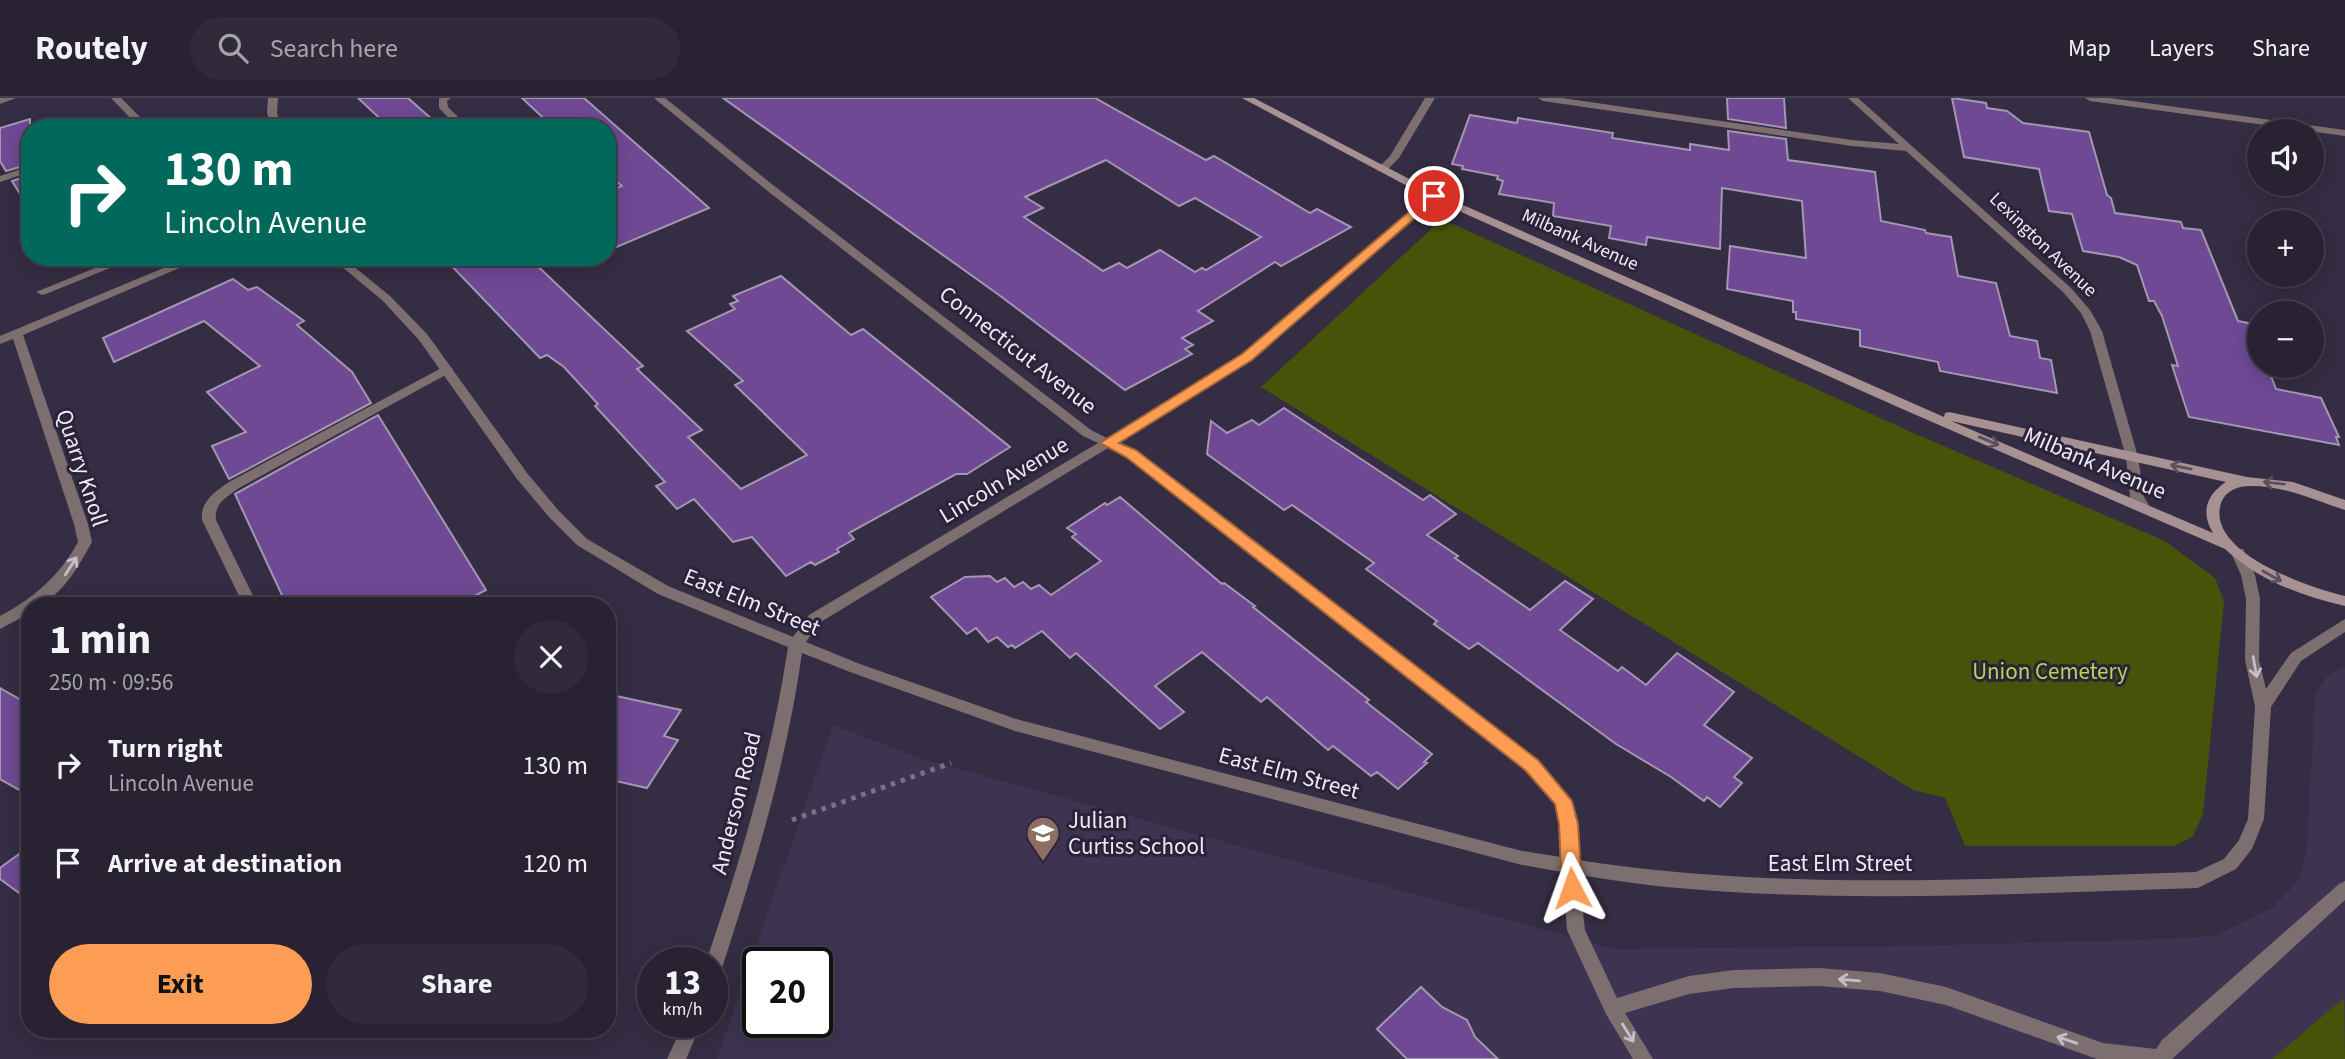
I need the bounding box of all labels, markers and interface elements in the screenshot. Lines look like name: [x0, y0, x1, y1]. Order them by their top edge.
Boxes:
search box: [190, 17, 680, 80]
text: Routely: [35, 25, 148, 72]
icon: search: [214, 29, 252, 67]
text: Search here: [270, 30, 398, 67]
text: Map: [2068, 31, 2111, 66]
text: Layers: [2149, 31, 2214, 66]
text: Share: [2252, 31, 2310, 66]
map controls: [2247, 119, 2324, 378]
button: sound: [2247, 119, 2324, 196]
text: 130 m: [164, 135, 293, 205]
icon: right: [49, 147, 140, 238]
pin: [1404, 166, 1464, 226]
icon: arrive: [1415, 177, 1453, 215]
street label: Lexington Avenue: [1983, 186, 2103, 304]
text: Lincoln Avenue: [164, 200, 367, 246]
street label: Milbank Avenue: [1517, 202, 1643, 278]
button: +: [2247, 210, 2324, 287]
street label: Connecticut Avenue: [932, 278, 1104, 422]
button: −: [2247, 301, 2324, 378]
street label: Quarry Knoll: [48, 405, 116, 531]
street label: Milbank Avenue: [2019, 418, 2171, 508]
street label: Lincoln Avenue: [933, 428, 1075, 532]
one-way arrow: [1978, 435, 1999, 448]
one-way arrow: [2170, 460, 2193, 474]
one-way arrow: [2263, 476, 2286, 489]
one-way arrow: [65, 556, 79, 576]
street label: East Elm Street: [679, 560, 825, 644]
one-way arrow: [2261, 569, 2281, 583]
text: 1 min: [49, 610, 151, 670]
button: close: [514, 620, 588, 694]
park label: Union Cemetery: [1972, 655, 2128, 688]
one-way arrow: [2249, 655, 2262, 678]
text: 250 m · 09:56: [49, 666, 173, 699]
street label: Anderson Road: [702, 728, 770, 878]
text: Turn right: [108, 730, 223, 767]
street label: East Elm Street: [1215, 738, 1363, 808]
icon: right: [49, 746, 87, 784]
text: 130 m: [522, 747, 588, 784]
text: Lincoln Avenue: [108, 767, 254, 800]
place label: Julian Curtiss School: [1068, 804, 1205, 863]
school or university icon: Julian Curtiss School: [1024, 814, 1062, 863]
icon: arrive: [49, 844, 87, 882]
text: Arrive at destination: [108, 845, 342, 882]
text: 120 m: [522, 845, 588, 882]
street label: East Elm Street: [1768, 847, 1912, 880]
position arrow: [1535, 851, 1609, 925]
button: Exit: [49, 944, 312, 1024]
button: Share: [326, 944, 588, 1024]
speed limit sign: 20: [742, 947, 833, 1038]
text: 13: [664, 958, 701, 1008]
one-way arrow: [1838, 973, 1861, 986]
text: km/h: [663, 997, 702, 1022]
one-way arrow: [1621, 1023, 1635, 1043]
one-way arrow: [2057, 1033, 2079, 1045]

